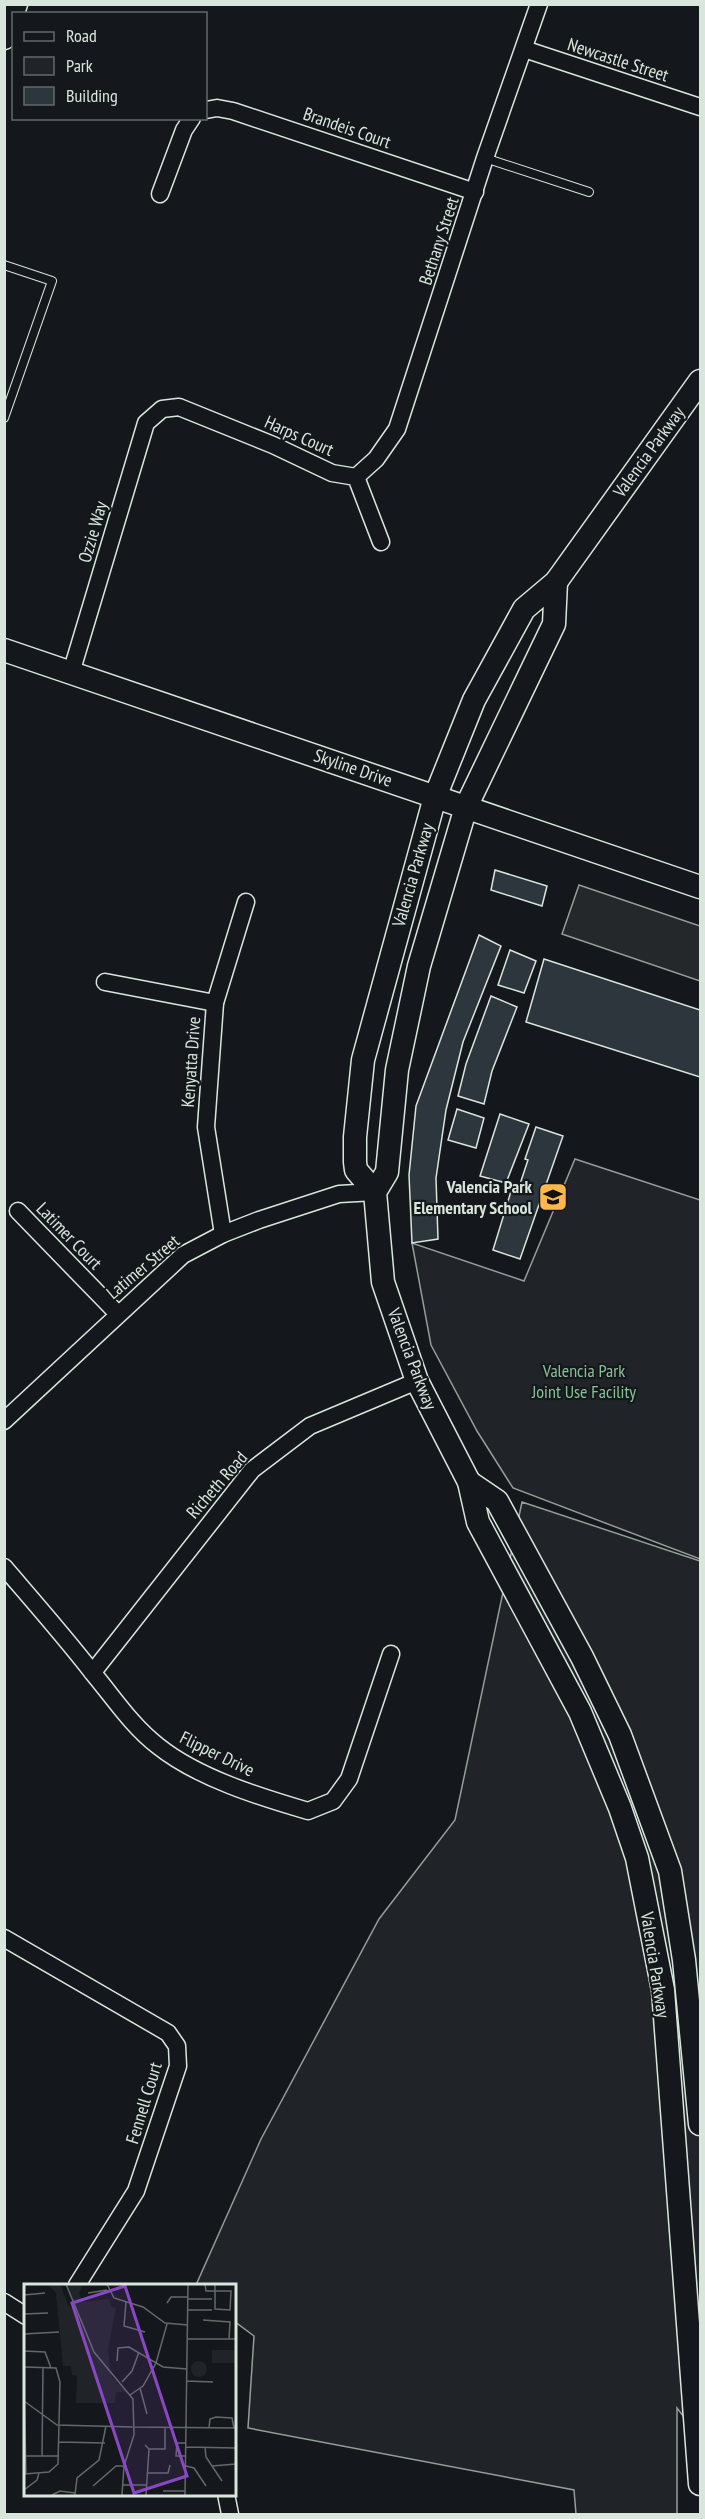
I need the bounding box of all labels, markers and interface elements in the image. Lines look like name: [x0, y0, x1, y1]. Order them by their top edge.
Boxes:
legend: [12, 12, 207, 120]
text: Road: [66, 24, 97, 47]
street label: Newcastle Street: [565, 32, 672, 87]
text: Park: [66, 54, 93, 77]
text: Building: [66, 84, 118, 107]
street label: Brandeis Court: [300, 102, 394, 153]
street label: Bethany Street: [413, 194, 464, 288]
street label: Valencia Parkway: [607, 401, 689, 503]
street label: Harps Court: [261, 410, 337, 461]
street label: Ozzie Way: [73, 498, 112, 565]
street label: Skyline Drive: [311, 743, 395, 792]
street label: Valencia Parkway: [386, 820, 438, 930]
street label: Kenyatta Drive: [176, 1016, 205, 1108]
place label: Valencia Park Elementary School: [413, 1175, 533, 1219]
school or university icon: Valencia Park Elementary School: [537, 1181, 569, 1213]
street label: Latimer Court: [32, 1197, 107, 1274]
street label: Latimer Street: [101, 1229, 184, 1304]
street label: Valencia Parkway: [382, 1304, 442, 1413]
park label: Valencia Park Joint Use Facility: [531, 1359, 636, 1403]
street label: Richeth Road: [181, 1446, 252, 1523]
street label: Flipper Drive: [176, 1726, 258, 1781]
street label: Valencia Parkway: [636, 1909, 675, 2020]
street label: Fennell Court: [120, 2059, 167, 2146]
inset map: [24, 2284, 236, 2495]

